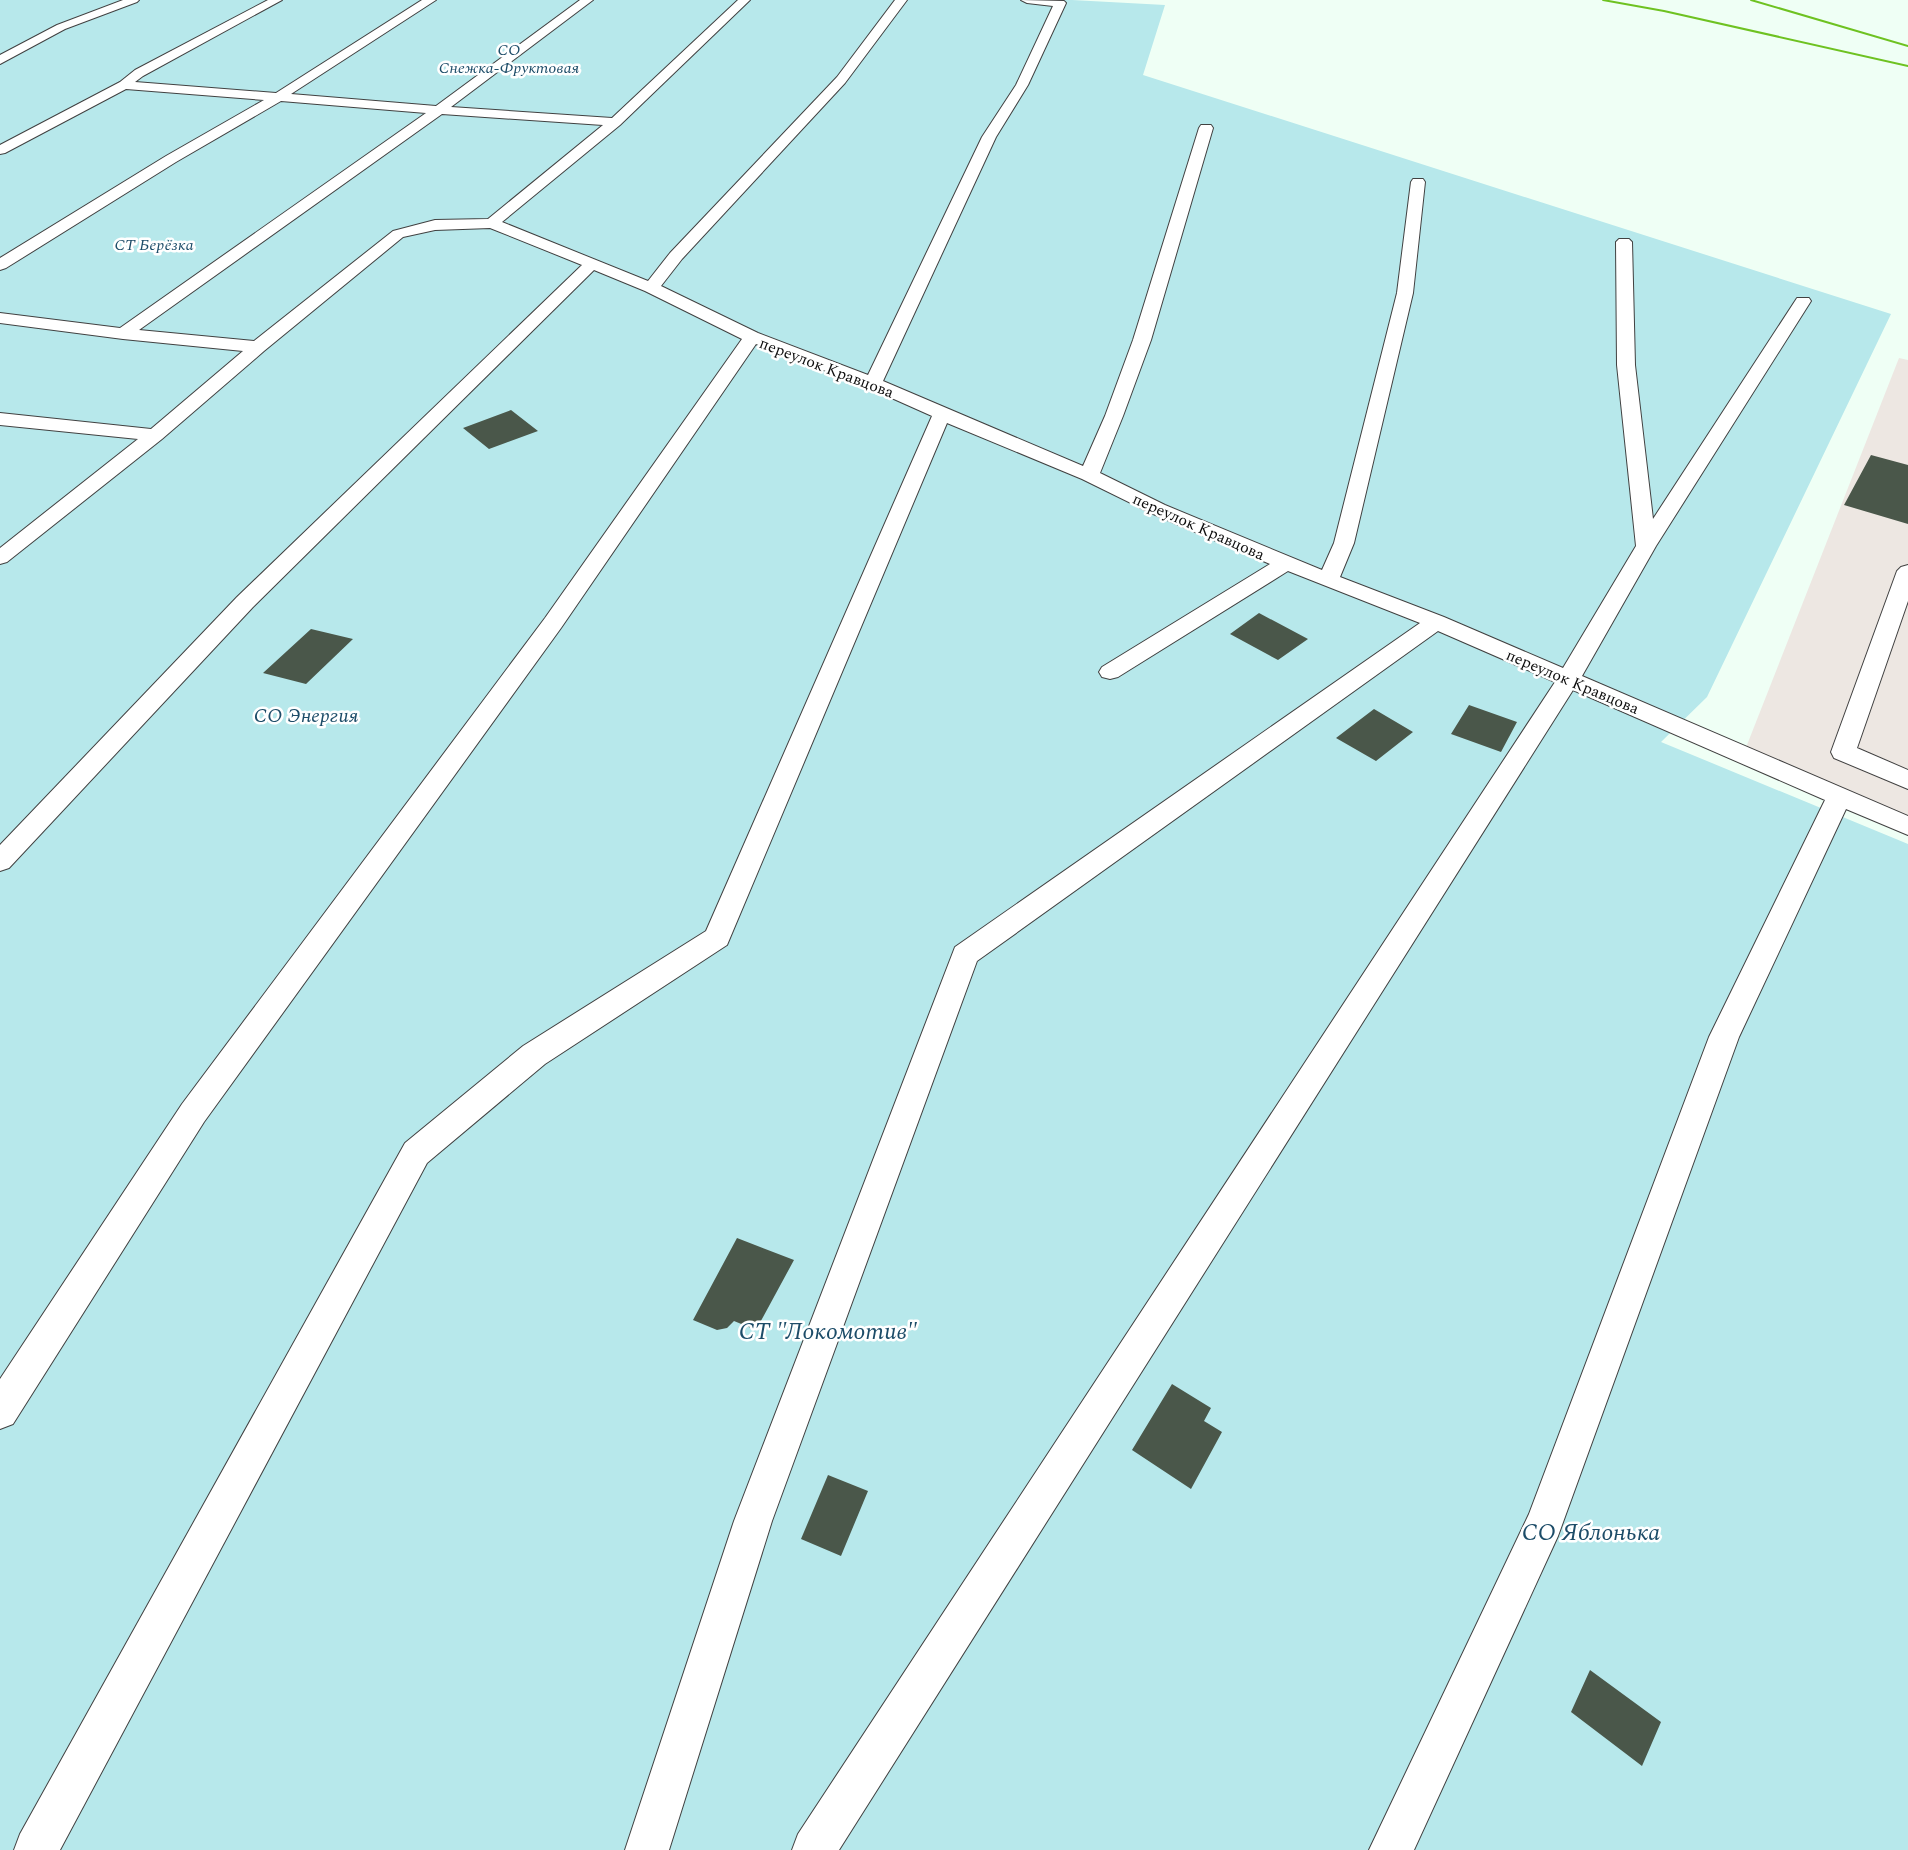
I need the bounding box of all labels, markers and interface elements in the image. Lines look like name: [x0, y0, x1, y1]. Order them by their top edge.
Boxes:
park label: СО Снежка-Фруктовая: [439, 38, 579, 80]
park label: СТ Берёзка: [114, 233, 194, 257]
street label: переулок Кравцова: [756, 331, 898, 405]
street label: переулок Кравцова: [1129, 487, 1269, 567]
street label: переулок Кравцова: [1502, 643, 1643, 721]
park label: СО Энергия: [254, 701, 359, 731]
park label: СТ "Локомотив": [739, 1314, 917, 1350]
park label: СО Яблонька: [1522, 1515, 1660, 1551]

